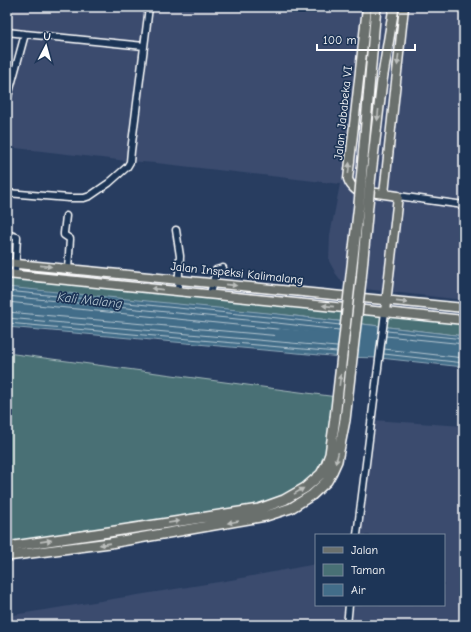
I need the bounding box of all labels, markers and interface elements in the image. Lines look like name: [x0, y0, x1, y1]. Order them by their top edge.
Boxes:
north arrow: [26, 26, 66, 66]
scale bar: [317, 26, 415, 52]
text: U: [43, 30, 51, 43]
text: 100 m: [323, 33, 356, 47]
one-way arrow: [395, 54, 402, 66]
street label: Jalan Jababeka VI: [331, 65, 355, 161]
one-way arrow: [375, 109, 381, 121]
one-way arrow: [346, 162, 352, 175]
street label: Jalan Inspeksi Kalimalang: [170, 259, 304, 287]
one-way arrow: [40, 263, 52, 270]
one-way arrow: [225, 281, 237, 288]
one-way arrow: [150, 286, 163, 292]
water label: Kali Malang: [57, 289, 123, 311]
one-way arrow: [396, 298, 408, 305]
one-way arrow: [322, 303, 334, 309]
one-way arrow: [336, 373, 343, 386]
one-way arrow: [334, 452, 340, 464]
one-way arrow: [294, 487, 304, 495]
one-way arrow: [168, 519, 180, 525]
one-way arrow: [227, 519, 239, 525]
legend: [315, 534, 445, 606]
one-way arrow: [40, 538, 52, 544]
one-way arrow: [99, 541, 111, 547]
text: Jalan: [351, 543, 378, 557]
text: Taman: [351, 563, 385, 577]
text: Air: [351, 583, 366, 597]

